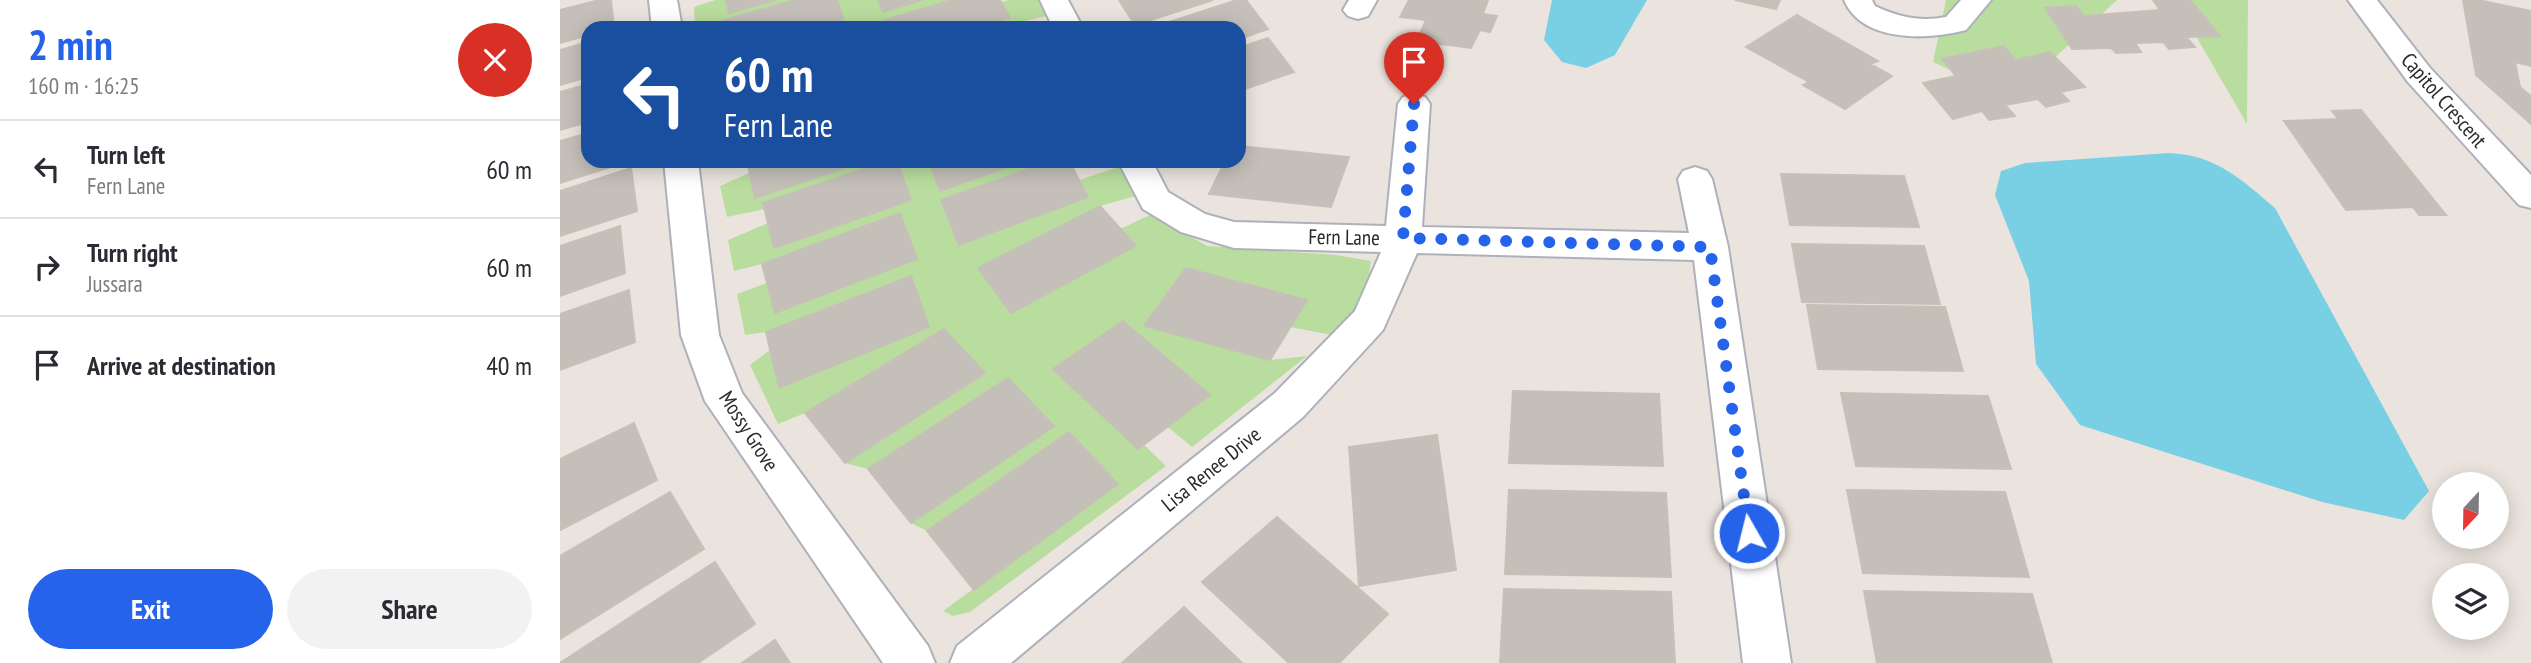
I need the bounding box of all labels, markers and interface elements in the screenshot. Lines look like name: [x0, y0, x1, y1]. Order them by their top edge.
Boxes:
text: 2 min: [28, 17, 113, 72]
button: close: [458, 23, 532, 97]
pin: [1384, 32, 1444, 104]
text: 60 m: [724, 42, 813, 106]
icon: arrive: [1395, 43, 1433, 81]
street label: Capitol Crescent: [2395, 47, 2493, 153]
icon: left: [609, 49, 700, 140]
text: 160 m · 16:25: [28, 71, 140, 100]
text: Fern Lane: [724, 104, 833, 146]
text: Turn left: [87, 138, 165, 171]
icon: left: [28, 150, 66, 188]
text: 60 m: [486, 153, 532, 186]
text: Fern Lane: [87, 171, 165, 200]
street label: Fern Lane: [1308, 223, 1380, 251]
text: Turn right: [87, 236, 178, 269]
icon: right: [28, 248, 66, 286]
text: 60 m: [486, 251, 532, 284]
text: Jussara: [87, 269, 143, 298]
icon: arrive: [28, 346, 66, 384]
text: Arrive at destination: [87, 349, 276, 382]
text: 40 m: [486, 349, 532, 382]
street label: Mossy Grove: [713, 386, 785, 476]
street label: Lisa Renee Drive: [1156, 421, 1266, 517]
north arrow: [2432, 472, 2510, 550]
map controls: [2432, 472, 2509, 640]
position arrow: [1712, 496, 1786, 570]
button: layers: [2432, 563, 2509, 640]
button: Exit: [28, 569, 273, 649]
button: Share: [287, 569, 532, 649]

